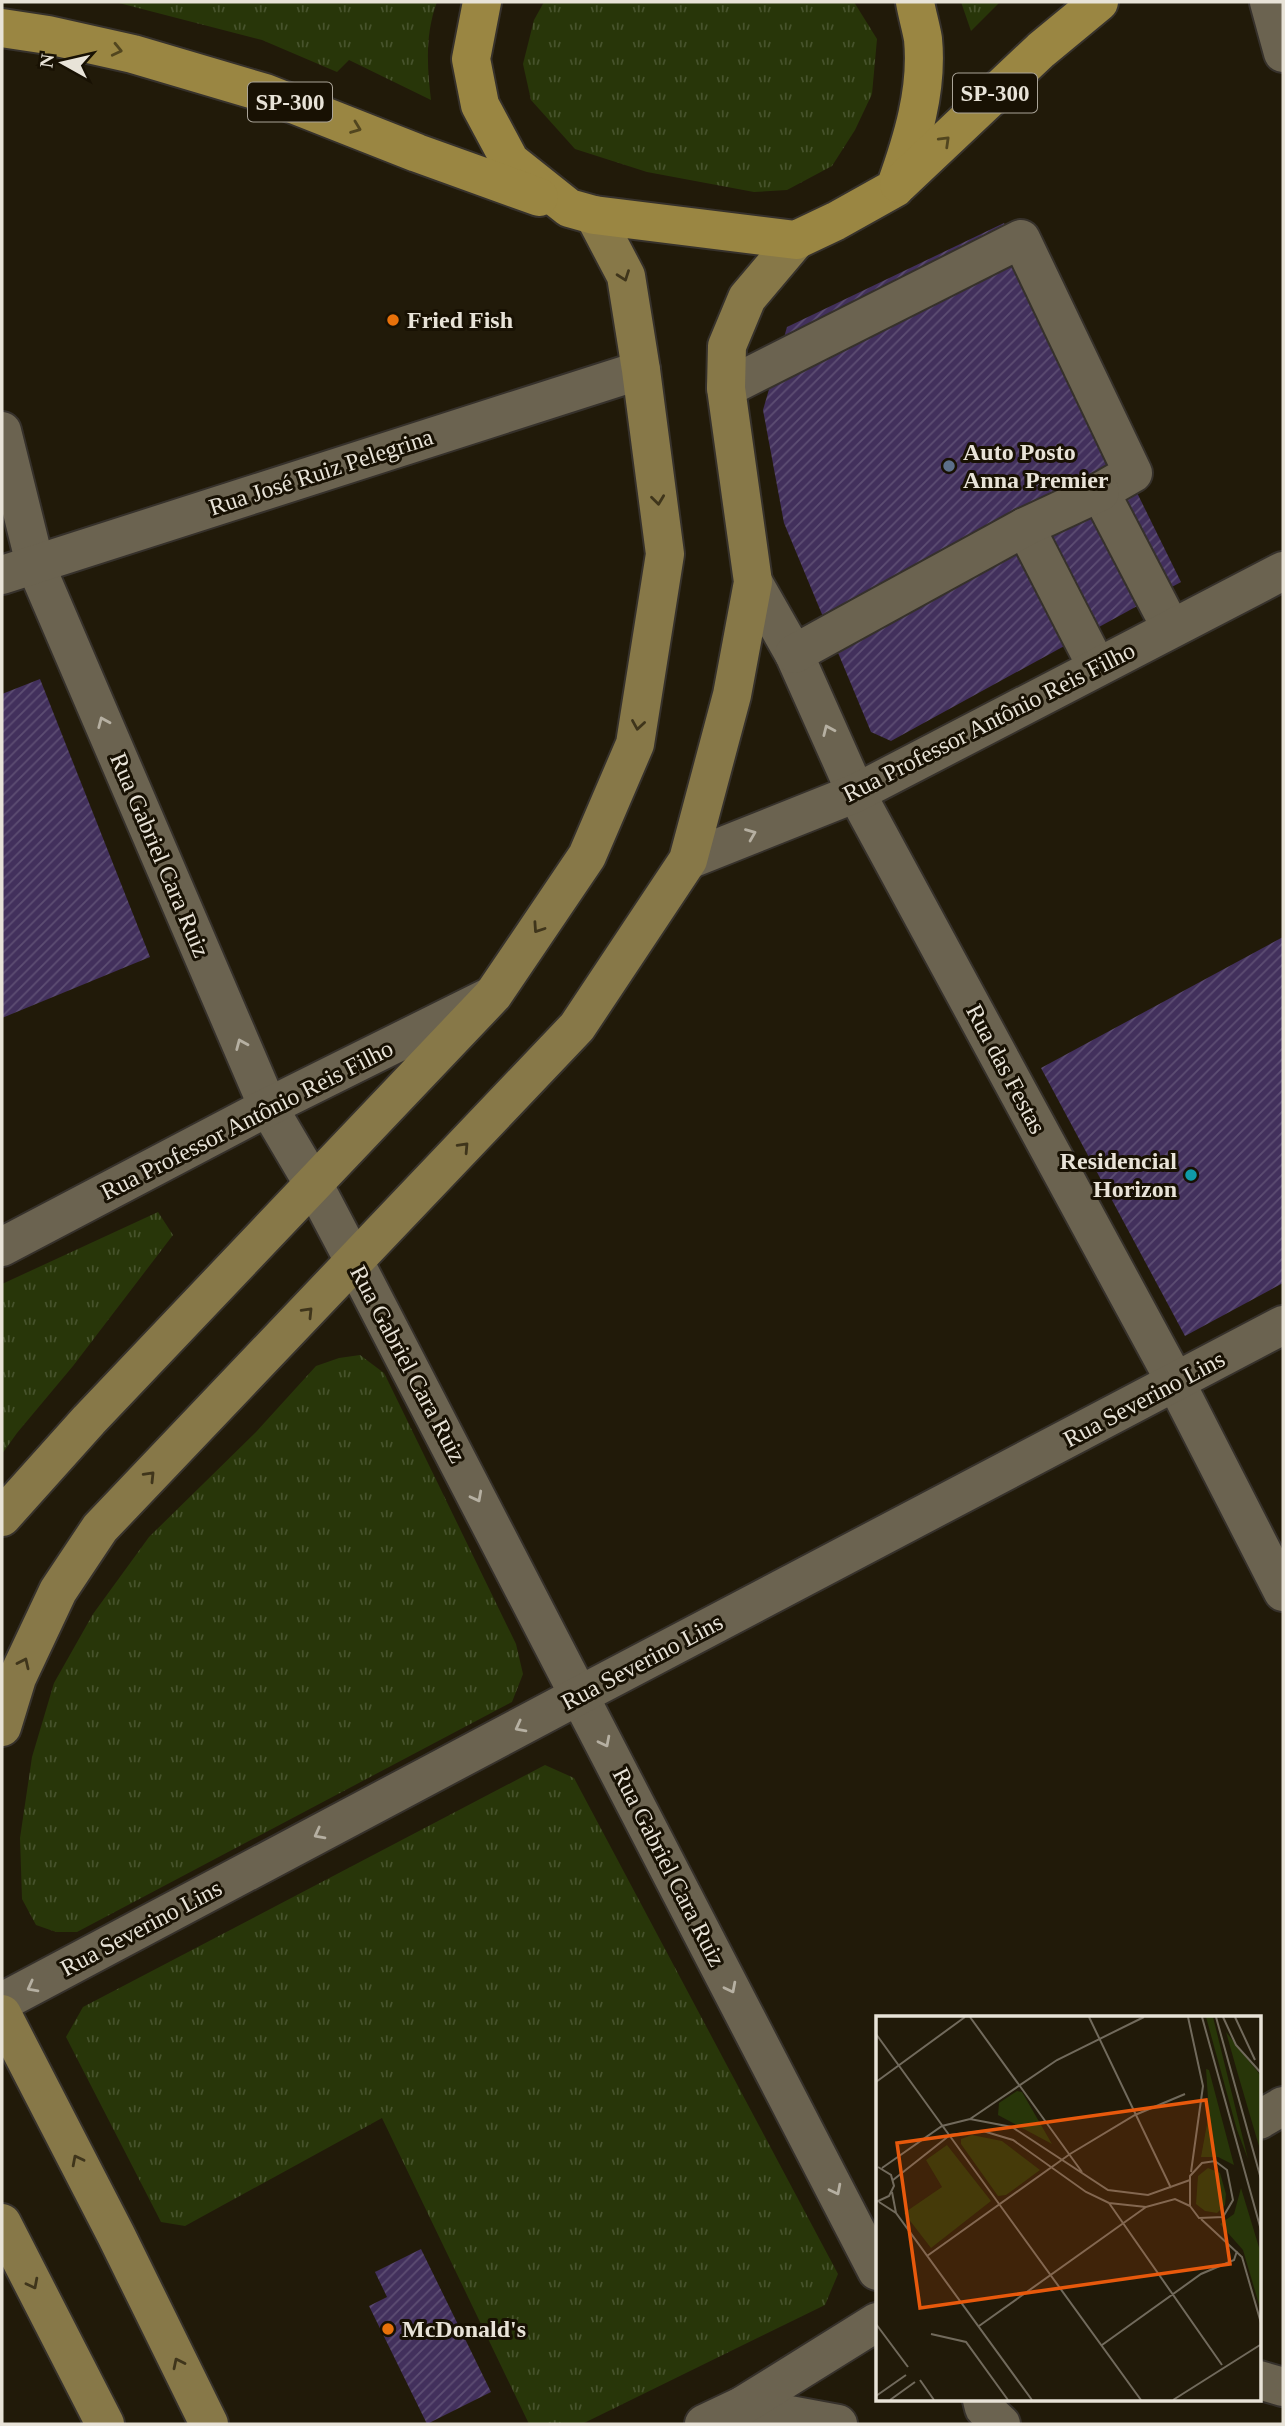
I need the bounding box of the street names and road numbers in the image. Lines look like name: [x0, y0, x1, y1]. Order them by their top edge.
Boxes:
road number: SP-300: [953, 74, 1037, 113]
road number: SP-300: [248, 82, 332, 122]
street label: Rua José Ruiz Pelegrina: [206, 423, 437, 521]
street label: Rua Professor Antônio Reis Filho: [839, 637, 1139, 807]
street label: Rua Gabriel Cara Ruiz: [105, 749, 215, 961]
street label: Rua das Festas: [961, 1000, 1051, 1138]
street label: Rua Professor Antônio Reis Filho: [97, 1035, 397, 1205]
street label: Rua Gabriel Cara Ruiz: [345, 1261, 471, 1467]
street label: Rua Severino Lins: [1059, 1346, 1229, 1452]
street label: Rua Severino Lins: [557, 1609, 727, 1715]
street label: Rua Gabriel Cara Ruiz: [608, 1763, 730, 1971]
street label: Rua Severino Lins: [56, 1875, 226, 1981]

